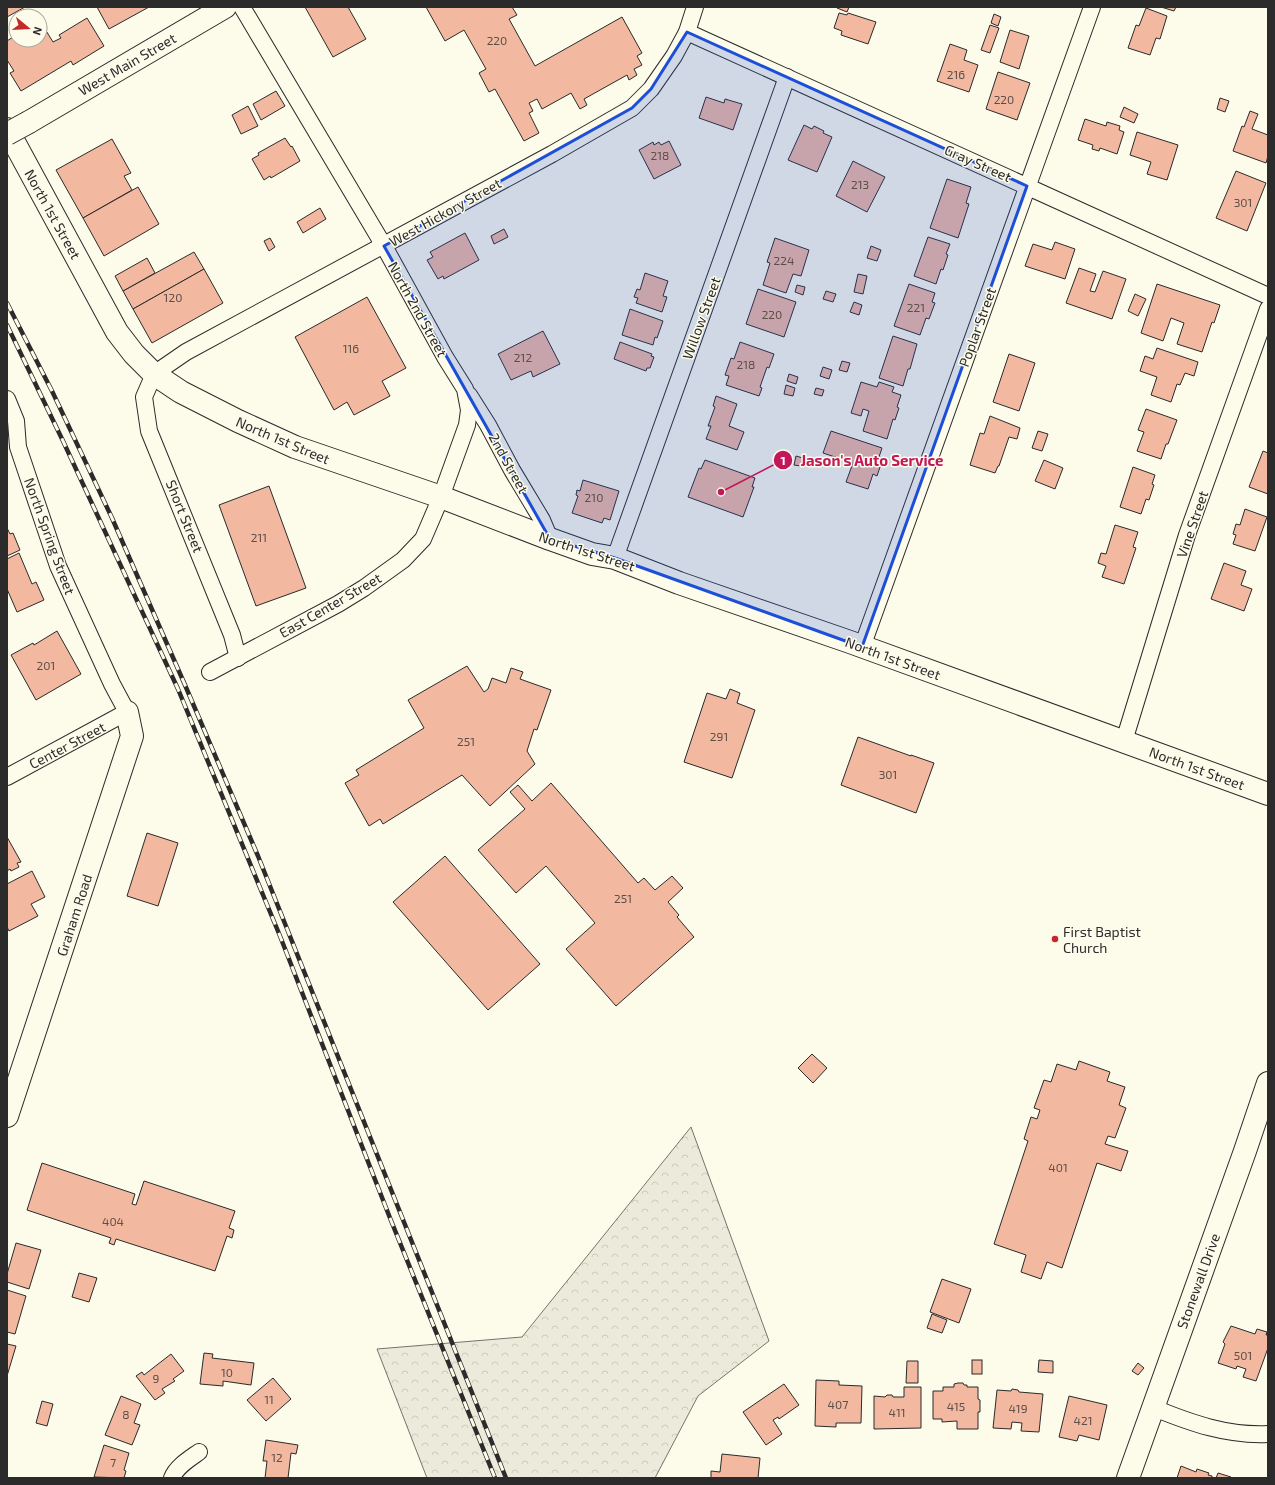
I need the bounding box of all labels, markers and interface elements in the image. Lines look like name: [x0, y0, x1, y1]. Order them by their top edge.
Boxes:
north arrow: [8, 8, 48, 48]
text: N: [31, 25, 45, 37]
street label: West Main Street: [75, 29, 179, 99]
house number: 220: [487, 33, 507, 47]
house number: 216: [947, 67, 965, 81]
house number: 220: [994, 92, 1014, 106]
street label: Gray Street: [942, 141, 1014, 185]
house number: 218: [651, 148, 669, 162]
street label: North 1st Street: [21, 166, 85, 262]
street label: West Hickory Street: [386, 174, 504, 250]
house number: 213: [851, 177, 869, 191]
house number: 301: [1234, 195, 1252, 209]
house number: 224: [774, 253, 794, 267]
street label: North 2nd Street: [385, 258, 451, 360]
street label: Willow Street: [678, 275, 724, 361]
street label: Poplar Street: [955, 285, 999, 369]
house number: 120: [164, 290, 182, 304]
house number: 221: [907, 300, 925, 314]
house number: 220: [762, 307, 782, 321]
house number: 116: [343, 341, 359, 355]
house number: 212: [514, 350, 532, 364]
house number: 218: [737, 357, 755, 371]
street label: North 1st Street: [234, 413, 332, 467]
street label: 2nd Street: [486, 430, 532, 496]
callout: Jason's Auto Service: [773, 447, 952, 474]
text: Jason's Auto Service: [800, 451, 944, 469]
text: 1: [780, 453, 786, 467]
street label: North Spring Street: [21, 475, 79, 597]
street label: Short Street: [163, 477, 207, 555]
street label: Vine Street: [1173, 488, 1211, 560]
house number: 210: [585, 490, 603, 504]
street label: North 1st Street: [537, 527, 637, 575]
house number: 211: [251, 530, 267, 544]
street label: East Center Street: [276, 569, 384, 641]
street label: North 1st Street: [843, 633, 943, 683]
house number: 201: [37, 658, 55, 672]
street label: Center Street: [26, 718, 108, 772]
house number: 291: [710, 729, 728, 743]
house number: 251: [457, 734, 475, 748]
street label: North 1st Street: [1147, 743, 1247, 793]
house number: 301: [879, 767, 897, 781]
street label: Graham Road: [53, 872, 95, 958]
house number: 251: [614, 891, 632, 905]
place label: First Baptist Church: [1063, 923, 1141, 956]
marker: First Baptist Church: [1050, 934, 1060, 944]
house number: 401: [1048, 1160, 1068, 1174]
house number: 404: [102, 1214, 124, 1228]
street label: Stonewall Drive: [1173, 1231, 1223, 1331]
house number: 501: [1234, 1348, 1252, 1362]
house number: 10: [221, 1365, 233, 1379]
house number: 9: [153, 1371, 160, 1385]
house number: 11: [264, 1392, 274, 1406]
house number: 407: [828, 1397, 848, 1411]
house number: 415: [947, 1399, 965, 1413]
house number: 419: [1008, 1401, 1028, 1415]
house number: 411: [889, 1405, 905, 1419]
house number: 8: [122, 1407, 130, 1421]
house number: 421: [1074, 1413, 1092, 1427]
house number: 12: [271, 1450, 283, 1464]
house number: 7: [110, 1455, 116, 1469]

